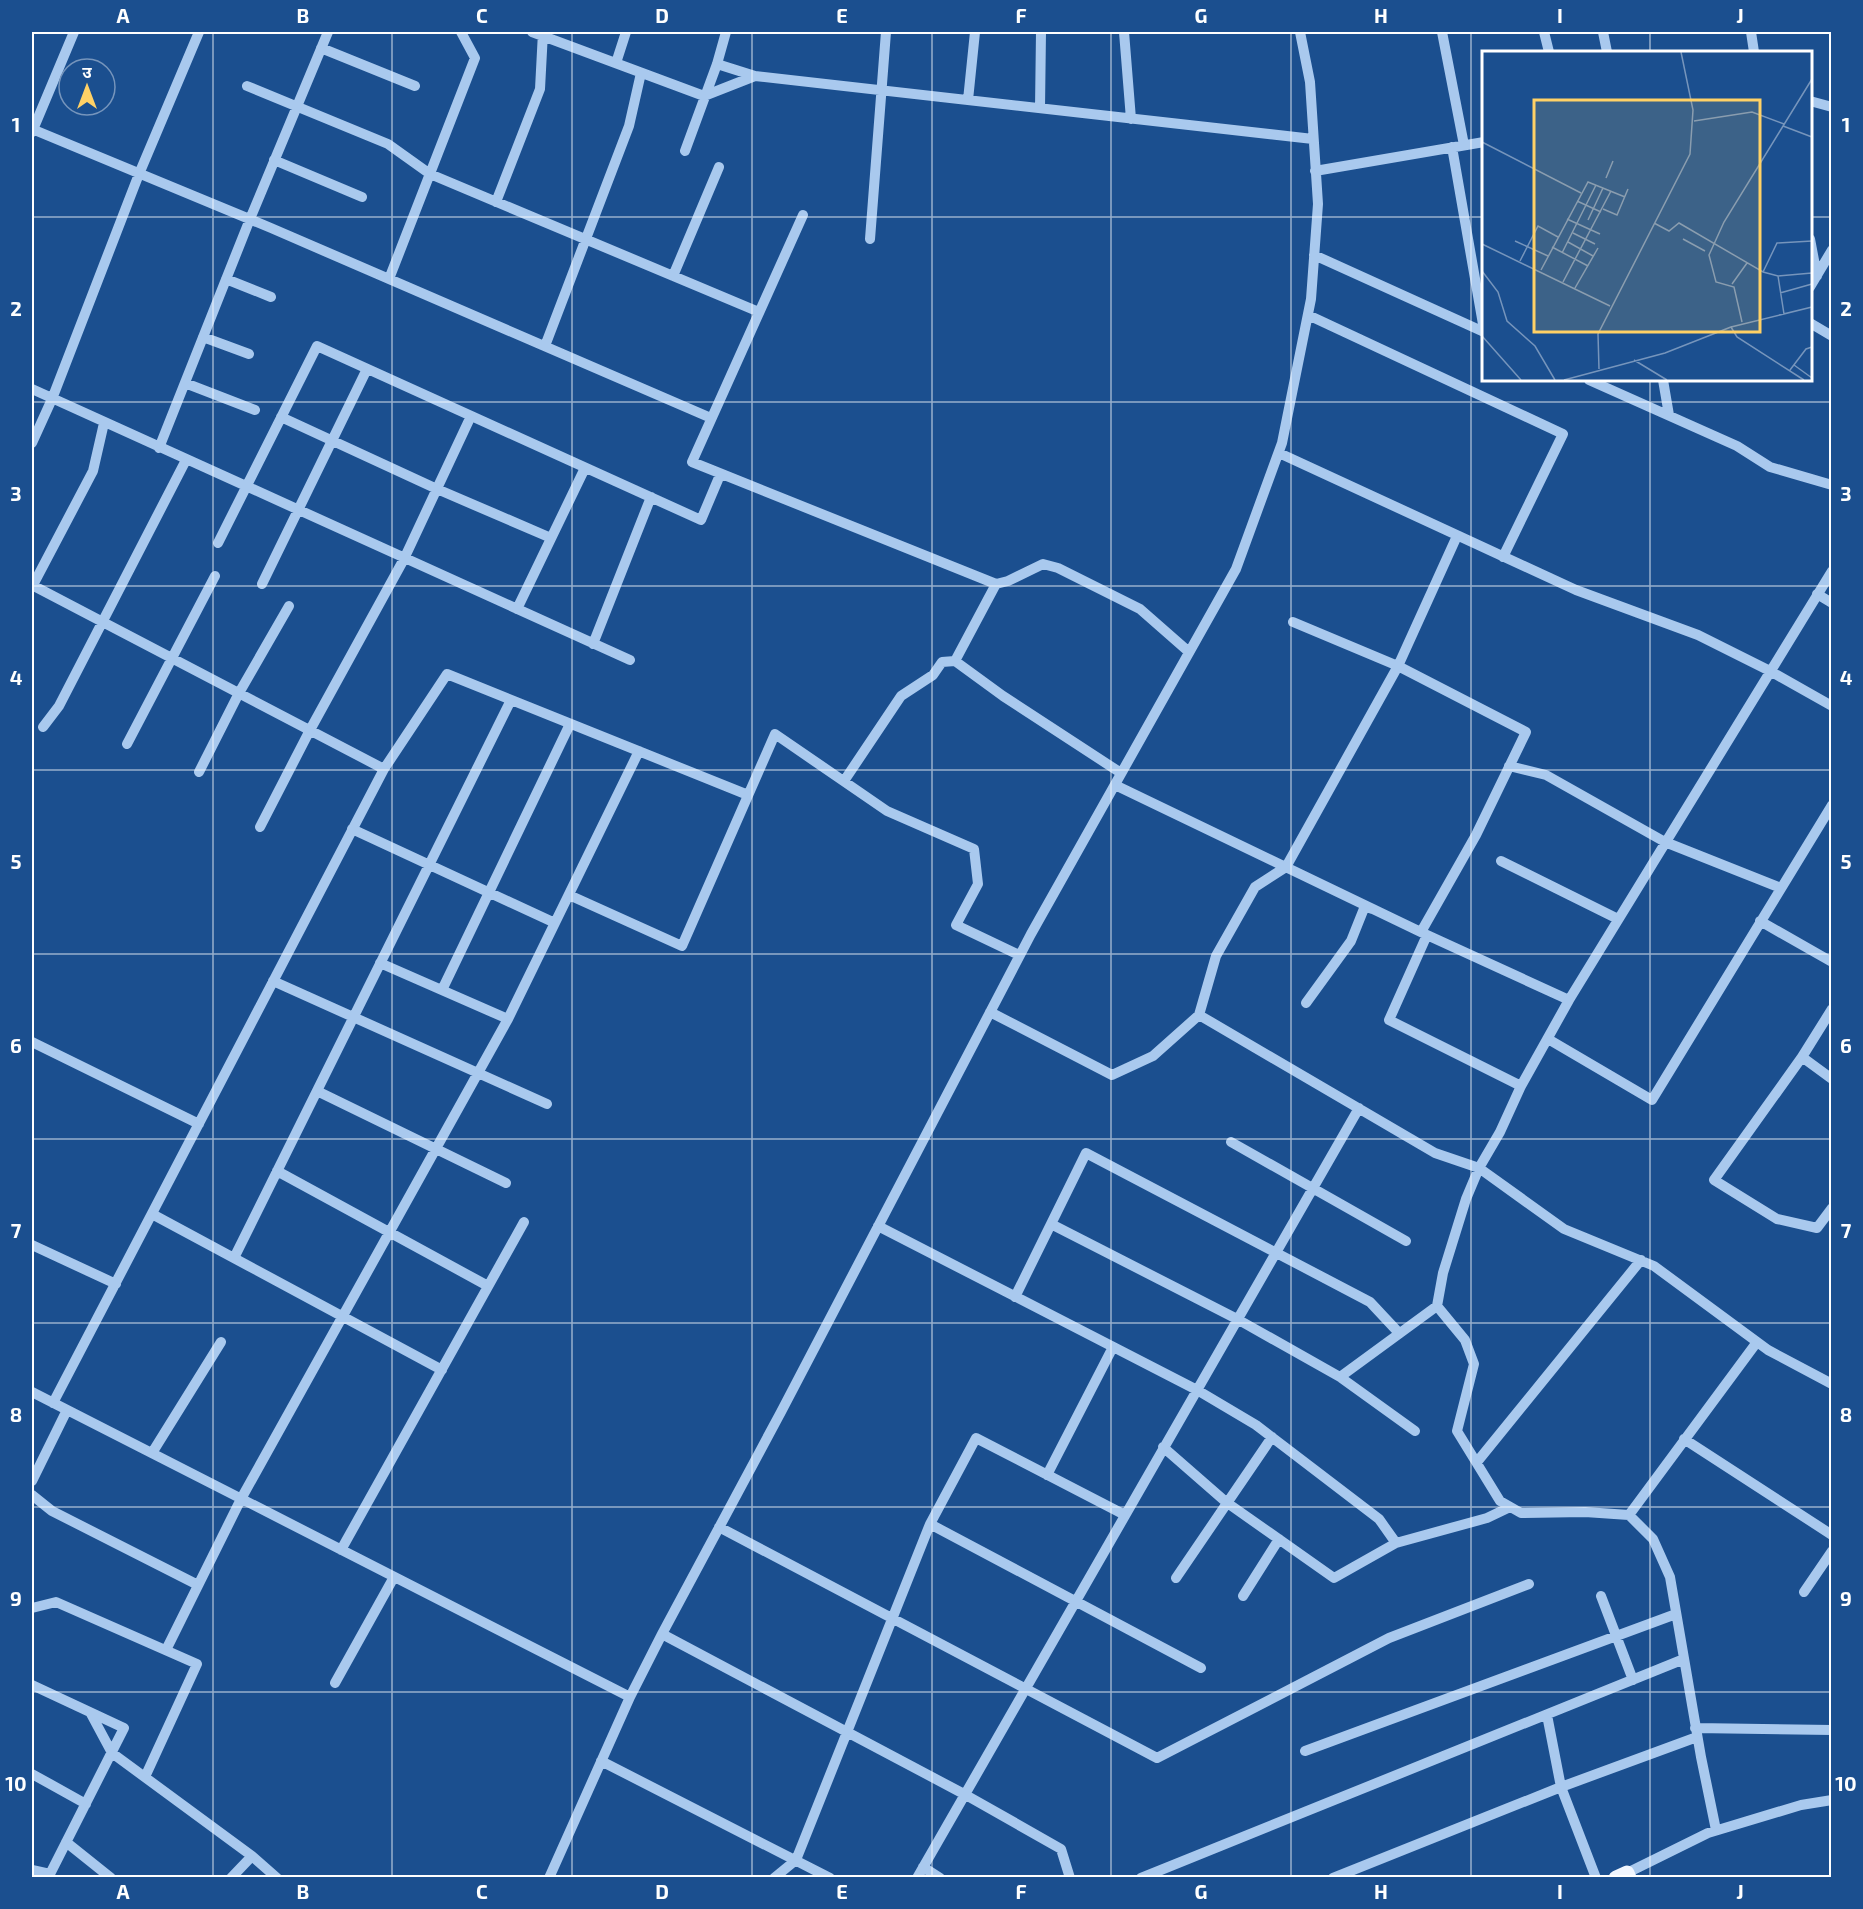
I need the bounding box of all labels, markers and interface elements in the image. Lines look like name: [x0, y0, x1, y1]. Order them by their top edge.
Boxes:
text: A: [116, 3, 130, 27]
text: B: [297, 3, 309, 27]
text: C: [476, 3, 488, 27]
text: D: [655, 3, 669, 27]
text: E: [836, 3, 848, 27]
text: F: [1015, 3, 1027, 27]
text: G: [1195, 3, 1207, 27]
text: H: [1374, 3, 1388, 27]
text: I: [1557, 3, 1563, 27]
text: J: [1736, 3, 1744, 27]
inset map: [1482, 51, 1812, 381]
north arrow: [57, 57, 117, 117]
text: उ: [82, 62, 92, 81]
text: 1: [12, 112, 20, 136]
text: 1: [1842, 112, 1850, 136]
text: 2: [10, 296, 22, 320]
text: 2: [1840, 296, 1852, 320]
text: 3: [10, 481, 22, 505]
text: 3: [1840, 481, 1852, 505]
text: 4: [10, 665, 23, 689]
text: 4: [1840, 665, 1853, 689]
text: 5: [10, 849, 22, 873]
text: 5: [1840, 849, 1852, 873]
text: 6: [10, 1033, 22, 1057]
text: 6: [1840, 1033, 1852, 1057]
text: 7: [11, 1218, 22, 1242]
text: 7: [1841, 1218, 1852, 1242]
text: 8: [10, 1402, 22, 1426]
text: 8: [1840, 1402, 1852, 1426]
text: 9: [10, 1586, 22, 1610]
text: 9: [1840, 1586, 1852, 1610]
text: 10: [5, 1771, 27, 1795]
text: 10: [1835, 1771, 1857, 1795]
text: A: [116, 1879, 130, 1903]
text: B: [297, 1879, 309, 1903]
text: C: [476, 1879, 488, 1903]
text: D: [655, 1879, 669, 1903]
text: E: [836, 1879, 848, 1903]
text: F: [1015, 1879, 1027, 1903]
text: G: [1195, 1879, 1207, 1903]
text: H: [1374, 1879, 1388, 1903]
text: I: [1557, 1879, 1563, 1903]
text: J: [1736, 1879, 1744, 1903]

